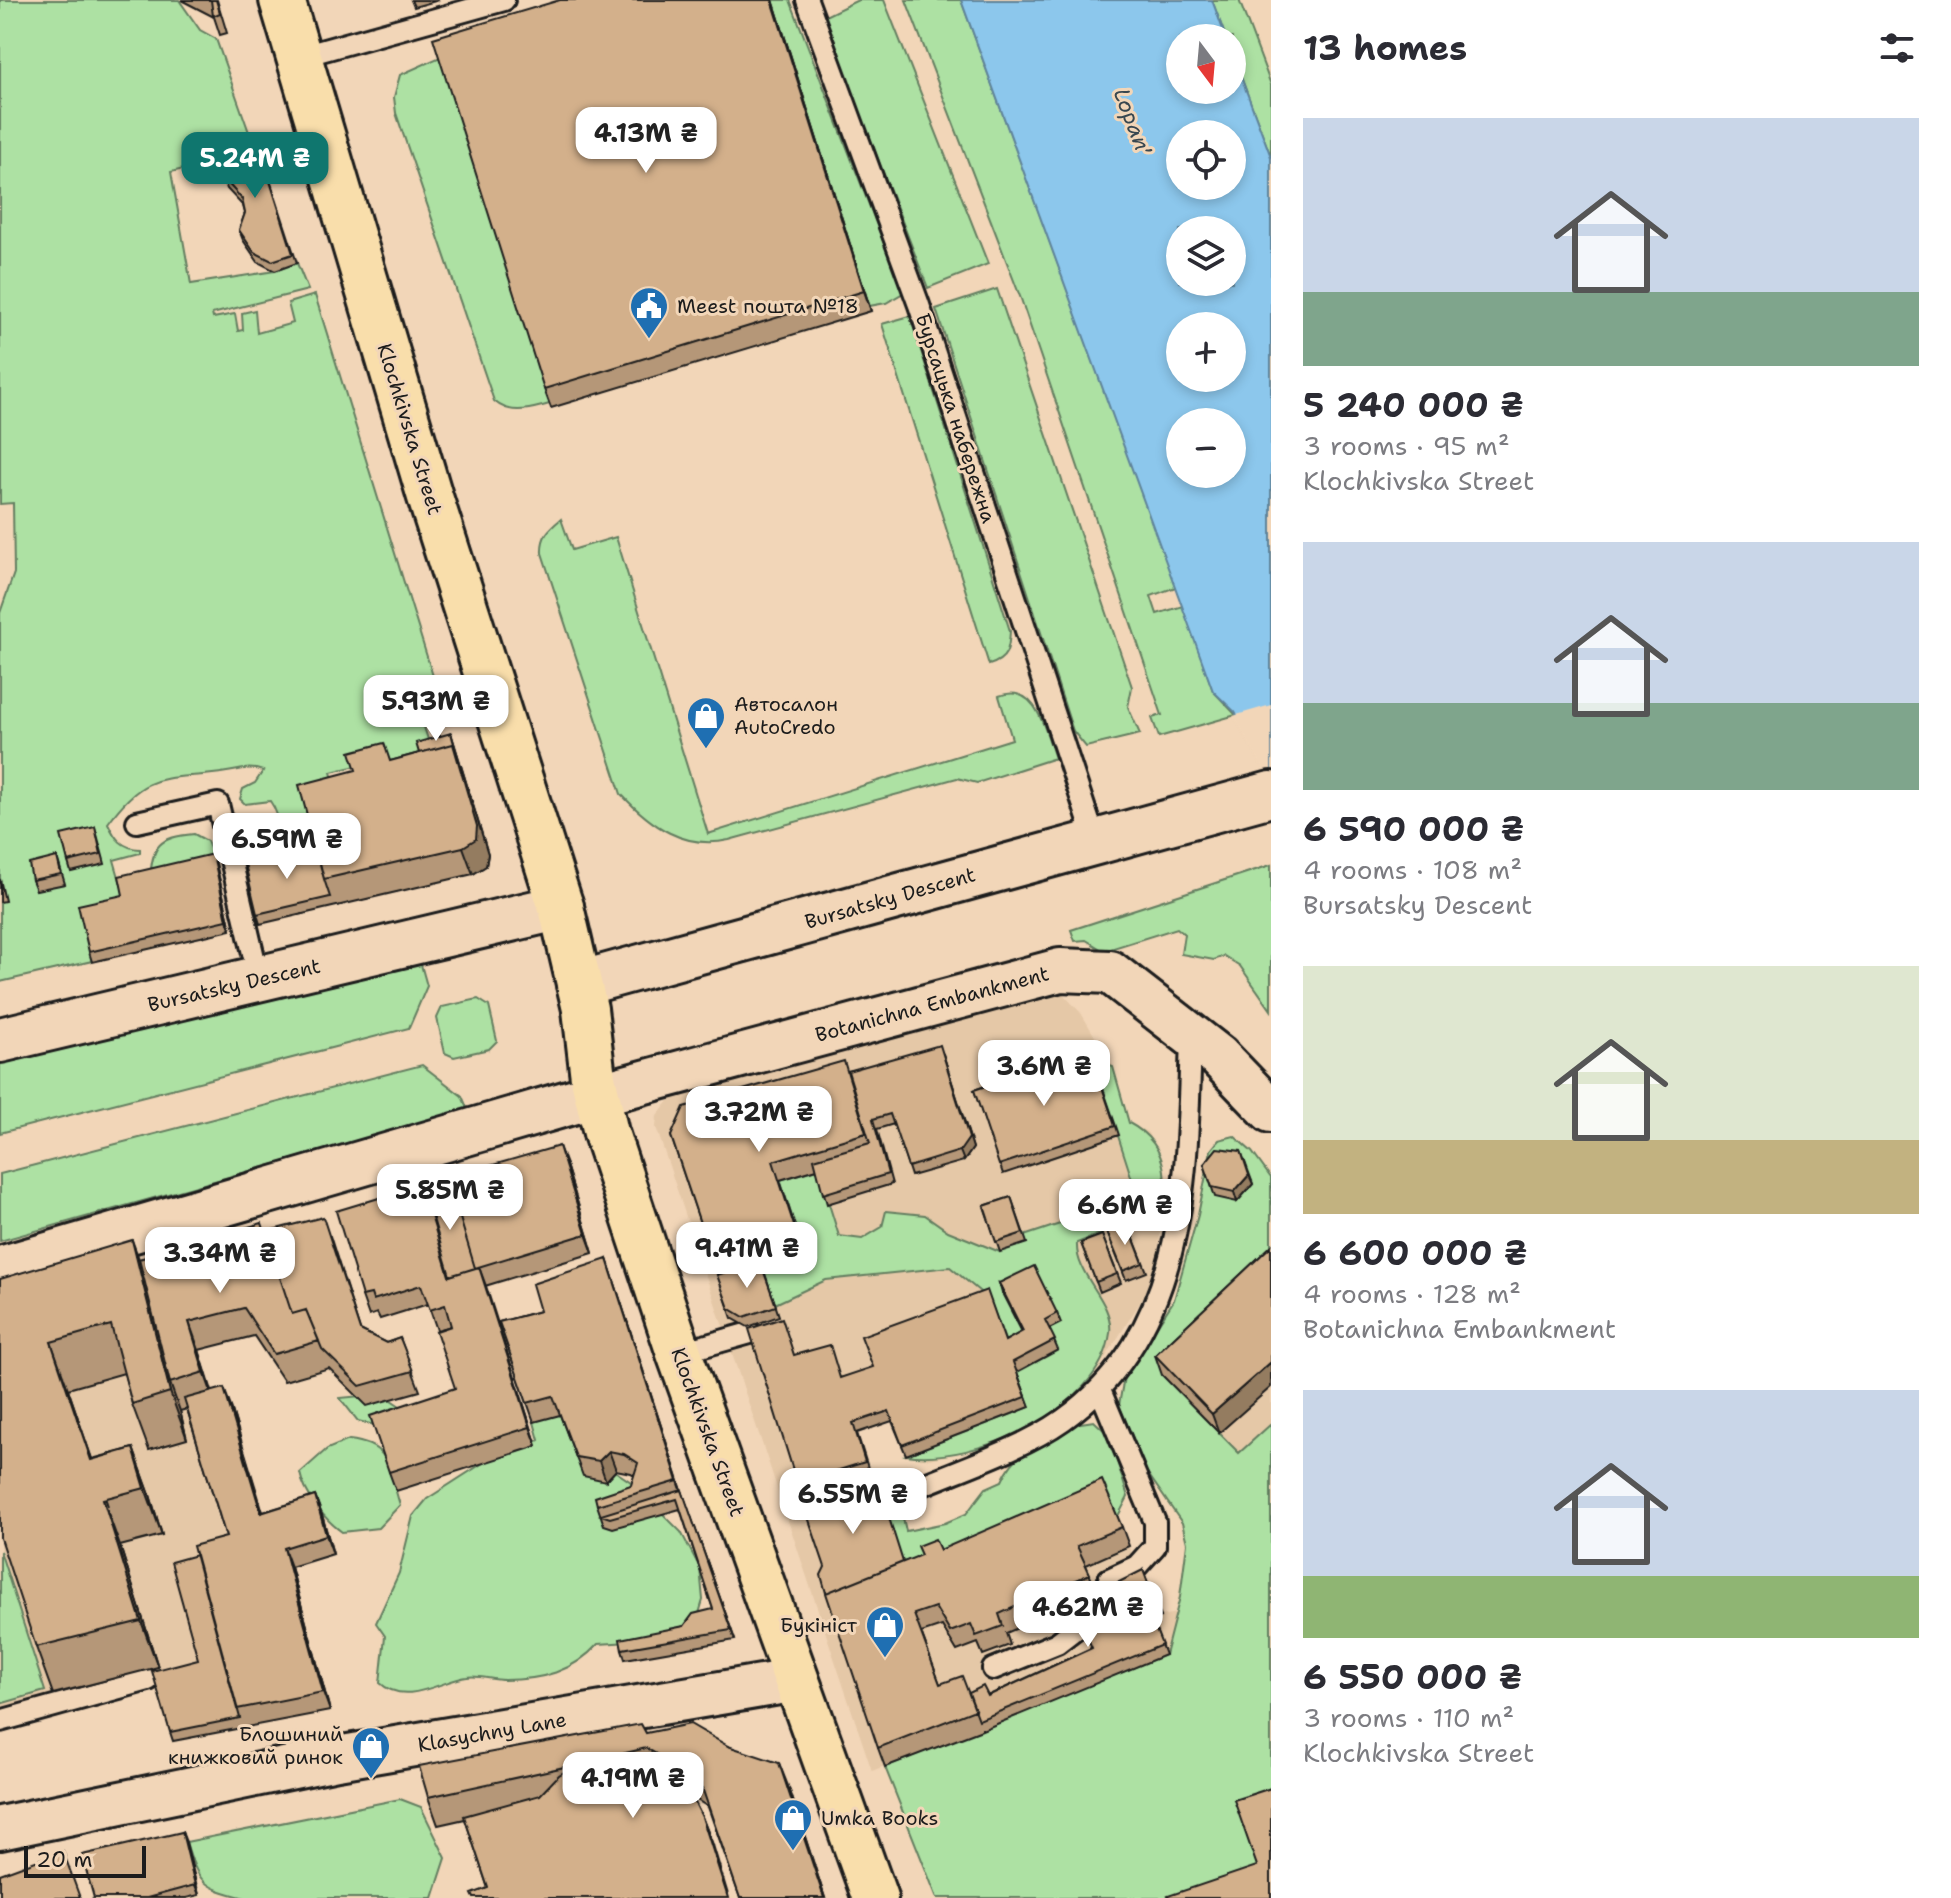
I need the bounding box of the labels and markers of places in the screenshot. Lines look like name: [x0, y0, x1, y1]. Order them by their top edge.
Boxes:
pin: 4.13M ₴: [572, 107, 720, 175]
pin: 5.24M ₴: [181, 132, 329, 200]
public building icon: Meest пошта №18: [628, 285, 670, 340]
place label: Meest пошта №18: [677, 293, 859, 319]
pin: 5.93M ₴: [362, 675, 510, 743]
place label: Автосалон AutoCredo: [734, 691, 838, 740]
shop icon: Автосалон AutoCredo: [685, 695, 727, 750]
pin: 6.59M ₴: [213, 813, 361, 881]
pin: 3.6M ₴: [979, 1040, 1109, 1108]
pin: 3.72M ₴: [685, 1086, 833, 1154]
pin: 5.85M ₴: [376, 1164, 524, 1232]
pin: 6.6M ₴: [1060, 1179, 1190, 1247]
pin: 9.41M ₴: [673, 1222, 821, 1290]
pin: 3.34M ₴: [146, 1227, 294, 1295]
pin: 6.55M ₴: [779, 1468, 927, 1536]
pin: 4.62M ₴: [1014, 1581, 1162, 1649]
shop icon: Букініст: [864, 1604, 906, 1659]
place label: Букініст: [780, 1612, 858, 1638]
place label: Блошиний книжковий ринок: [168, 1721, 343, 1770]
shop icon: Блошиний книжковий ринок: [350, 1725, 392, 1780]
pin: 4.19M ₴: [559, 1752, 707, 1820]
shop icon: Umka Books: [772, 1797, 814, 1852]
place label: Umka Books: [821, 1805, 939, 1831]

